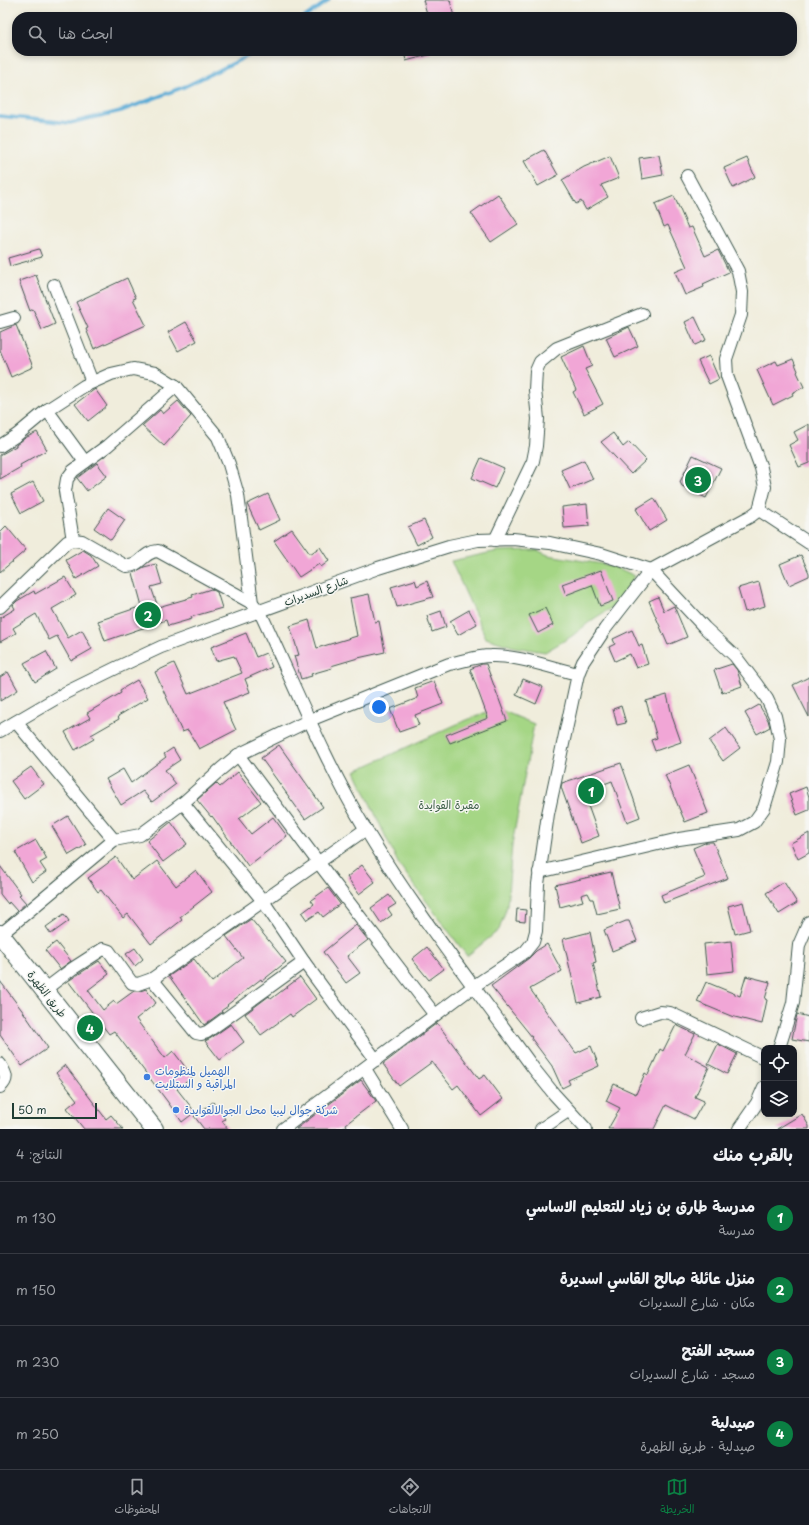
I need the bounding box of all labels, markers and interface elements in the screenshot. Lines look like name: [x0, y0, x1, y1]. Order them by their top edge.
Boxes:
search box: [12, 12, 797, 56]
text: ابحث هنا: [58, 21, 113, 44]
icon: search: [26, 23, 48, 45]
pin: 3: [685, 465, 711, 495]
street label: شارع السديرات: [281, 571, 351, 611]
pin: 2: [135, 600, 161, 630]
your location: [369, 697, 389, 717]
pin: 1: [578, 776, 604, 806]
park label: مقبرة القوايدة: [419, 796, 480, 813]
street label: طريق الظهرة: [24, 966, 71, 1021]
pin: 4: [77, 1013, 103, 1043]
map controls: [761, 1045, 797, 1117]
button: locate: [761, 1045, 797, 1081]
place label: الهميل لمنظومات المراقبة و الستلايت: [155, 1062, 236, 1092]
marker: الهميل لمنظومات المراقبة و الستلايت: [142, 1072, 152, 1082]
button: layers: [761, 1081, 797, 1117]
scale bar: [12, 1101, 97, 1120]
text: 50 m: [18, 1101, 47, 1118]
place label: شركة جوال ليبيا محل الجوالالقوايدة: [184, 1101, 338, 1118]
marker: شركة جوال ليبيا محل الجوالالقوايدة: [171, 1105, 181, 1115]
text: بالقرب منك: [713, 1141, 793, 1167]
text: النتائج: 4: [16, 1144, 63, 1163]
text: مدرسة طارق بن زياد للتعليم الاساسي: [526, 1194, 755, 1217]
text: 130 m: [16, 1208, 56, 1227]
text: 1: [777, 1208, 783, 1227]
text: مدرسة: [719, 1220, 755, 1239]
text: منزل عائلة صالح القاسي اسديرة: [560, 1266, 755, 1289]
text: 150 m: [16, 1280, 56, 1299]
text: 2: [775, 1280, 785, 1299]
text: مكان · شارع السديرات: [639, 1292, 755, 1311]
text: مسجد الفتح: [682, 1338, 755, 1361]
text: 230 m: [16, 1352, 59, 1371]
text: 3: [776, 1352, 784, 1371]
text: مسجد · شارع السديرات: [630, 1364, 755, 1383]
text: صيدلية: [711, 1410, 755, 1433]
text: 250 m: [16, 1424, 59, 1443]
text: 4: [776, 1424, 784, 1443]
text: صيدلية · طريق الظهرة: [640, 1436, 755, 1455]
tab: المحفوظات: [115, 1476, 160, 1519]
tab: الاتجاهات: [389, 1476, 431, 1519]
tab: الخريطة: [660, 1476, 695, 1519]

